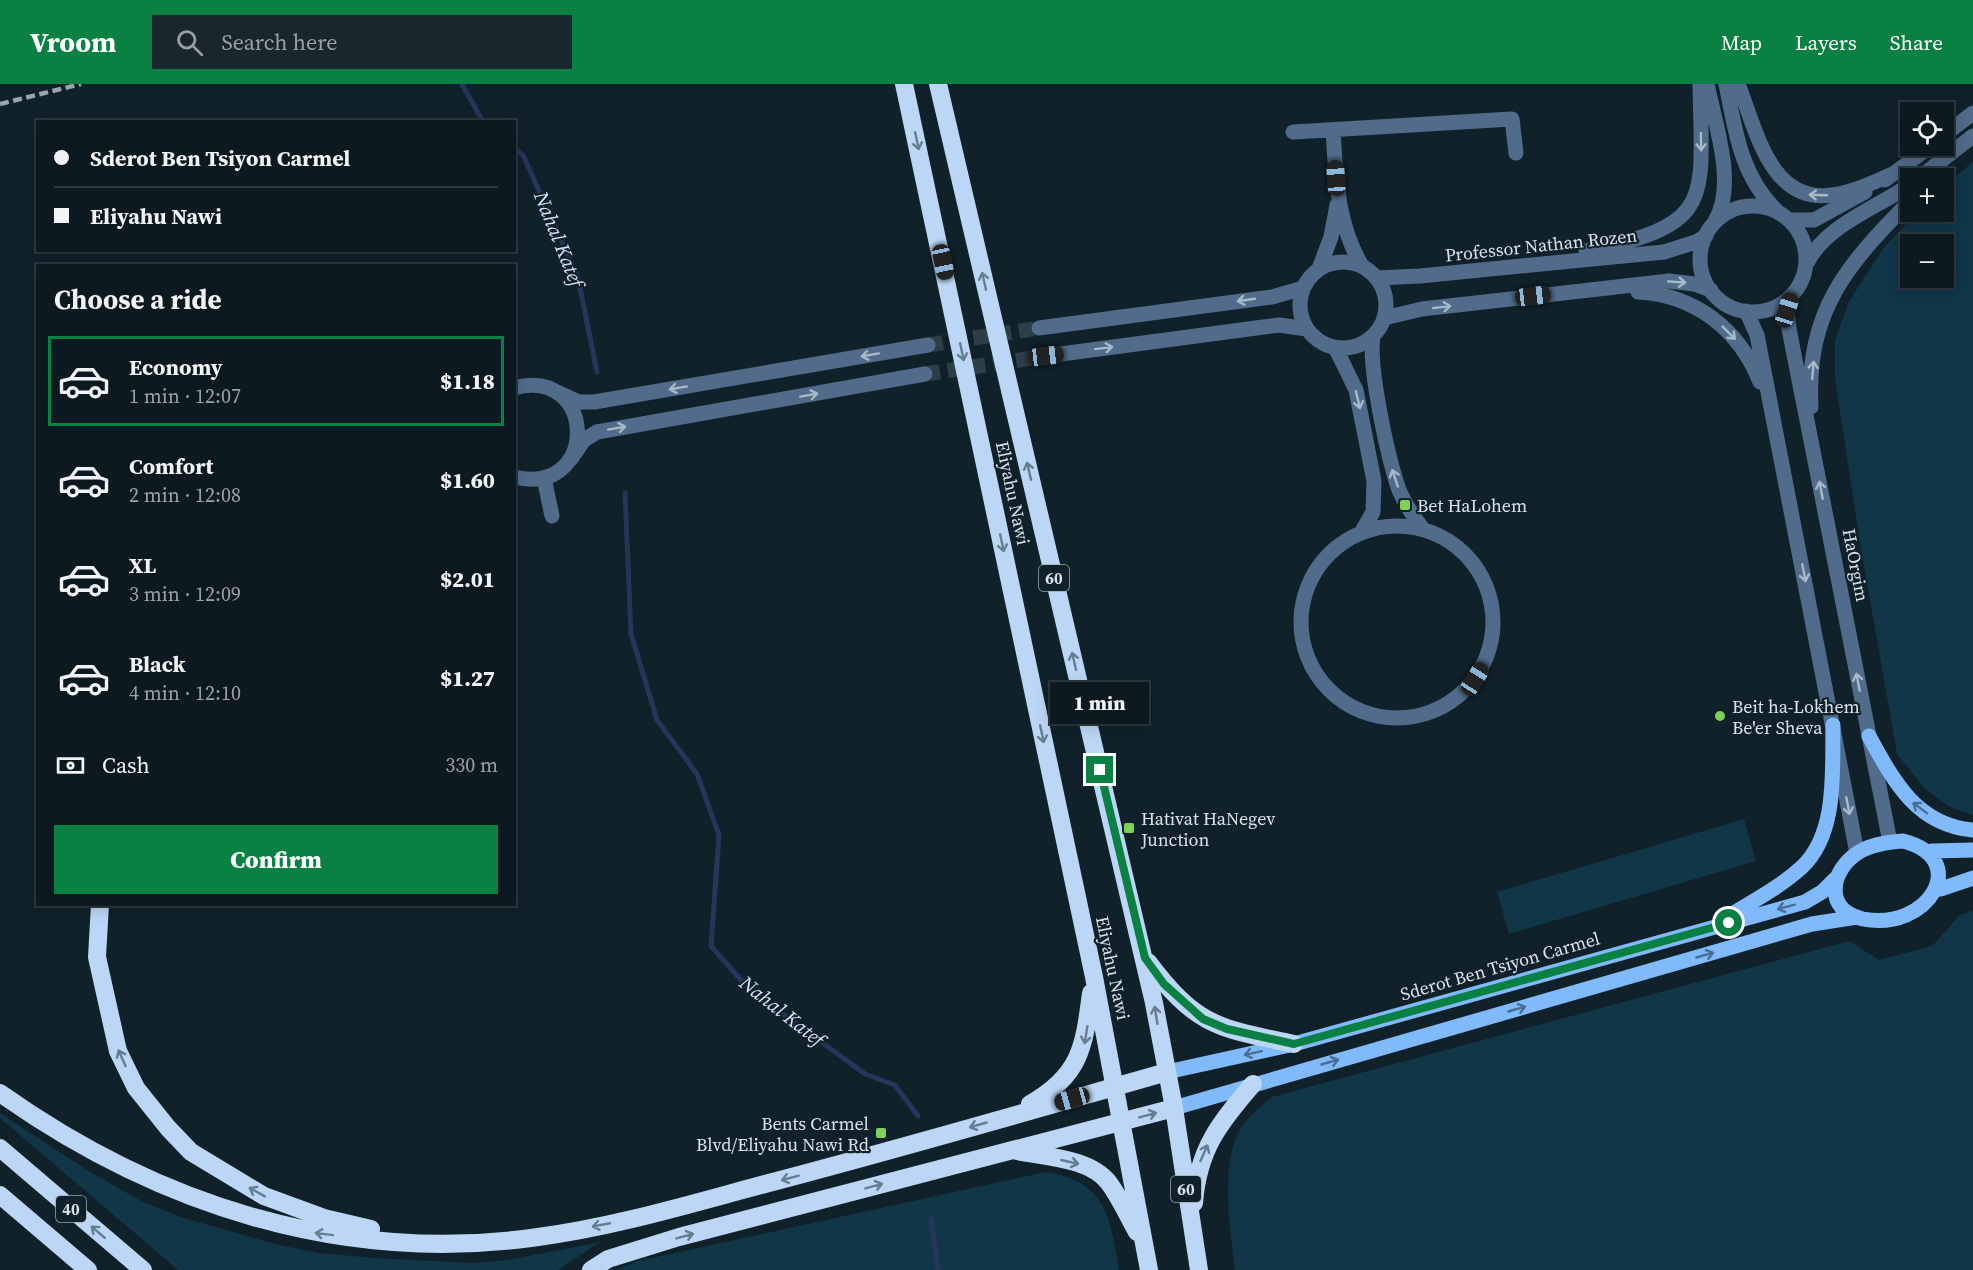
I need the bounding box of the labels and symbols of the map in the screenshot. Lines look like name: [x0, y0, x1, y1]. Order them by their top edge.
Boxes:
one-way arrow: [911, 131, 923, 150]
one-way arrow: [1695, 132, 1707, 152]
car: [1326, 159, 1346, 197]
water label: Nahal Katef: [527, 186, 592, 295]
one-way arrow: [1808, 190, 1828, 201]
street label: Professor Nathan Rozen: [1444, 222, 1638, 268]
car: [930, 243, 956, 281]
one-way arrow: [978, 272, 990, 291]
one-way arrow: [1667, 277, 1686, 288]
car: [1514, 285, 1552, 307]
car: [1773, 290, 1801, 330]
one-way arrow: [1237, 295, 1257, 306]
one-way arrow: [1431, 301, 1451, 312]
one-way arrow: [1722, 326, 1737, 341]
one-way arrow: [957, 342, 968, 362]
one-way arrow: [1093, 343, 1113, 354]
car: [1027, 345, 1065, 367]
one-way arrow: [861, 350, 880, 361]
one-way arrow: [1808, 360, 1819, 380]
one-way arrow: [668, 382, 688, 393]
one-way arrow: [798, 389, 818, 400]
one-way arrow: [1353, 391, 1365, 410]
one-way arrow: [606, 423, 626, 434]
street label: Eliyahu Nawi: [990, 439, 1036, 547]
one-way arrow: [1023, 462, 1035, 481]
one-way arrow: [1389, 469, 1400, 488]
one-way arrow: [1815, 481, 1826, 501]
place label: Bet HaLohem: [1417, 493, 1527, 518]
marker: Bet HaLohem: [1398, 498, 1412, 512]
street label: HaOrgim: [1837, 526, 1875, 604]
one-way arrow: [997, 533, 1008, 552]
one-way arrow: [1799, 562, 1810, 582]
road number: 60: [1039, 565, 1069, 591]
one-way arrow: [1068, 652, 1079, 671]
car: [1458, 659, 1492, 699]
one-way arrow: [1852, 672, 1863, 692]
callout: 1 min: [1050, 683, 1150, 725]
place label: Beit ha-Lokhem Be'er Sheva: [1732, 694, 1860, 740]
marker: Beit ha-Lokhem Be'er Sheva: [1713, 709, 1727, 723]
one-way arrow: [1037, 724, 1049, 743]
route end: [1086, 756, 1113, 783]
one-way arrow: [1843, 795, 1854, 815]
one-way arrow: [1912, 802, 1928, 814]
place label: Hativat HaNegev Junction: [1140, 806, 1275, 852]
marker: Hativat HaNegev Junction: [1122, 821, 1136, 835]
one-way arrow: [1777, 902, 1796, 913]
route start: [1715, 909, 1742, 936]
street label: Eliyahu Nawi: [1090, 914, 1136, 1022]
street label: Sderot Ben Tsiyon Carmel: [1397, 926, 1603, 1006]
one-way arrow: [1695, 949, 1714, 960]
water label: Nahal Katef: [733, 968, 833, 1055]
one-way arrow: [1507, 1003, 1526, 1014]
one-way arrow: [1150, 1005, 1161, 1025]
one-way arrow: [1080, 1024, 1091, 1044]
one-way arrow: [1244, 1048, 1264, 1059]
one-way arrow: [116, 1050, 127, 1068]
one-way arrow: [1320, 1056, 1339, 1067]
car: [1052, 1085, 1092, 1113]
one-way arrow: [1138, 1109, 1157, 1120]
place label: Bents Carmel Blvd/Eliyahu Nawi Rd: [696, 1111, 869, 1157]
one-way arrow: [969, 1120, 988, 1132]
marker: Bents Carmel Blvd/Eliyahu Nawi Rd: [874, 1126, 888, 1140]
one-way arrow: [1199, 1145, 1210, 1163]
one-way arrow: [1060, 1157, 1079, 1168]
one-way arrow: [781, 1172, 800, 1184]
road number: 60: [1171, 1176, 1201, 1202]
one-way arrow: [864, 1180, 883, 1192]
one-way arrow: [249, 1186, 267, 1197]
road number: 40: [56, 1196, 86, 1222]
one-way arrow: [592, 1220, 611, 1231]
one-way arrow: [91, 1225, 106, 1239]
one-way arrow: [315, 1228, 334, 1239]
one-way arrow: [675, 1229, 694, 1241]

